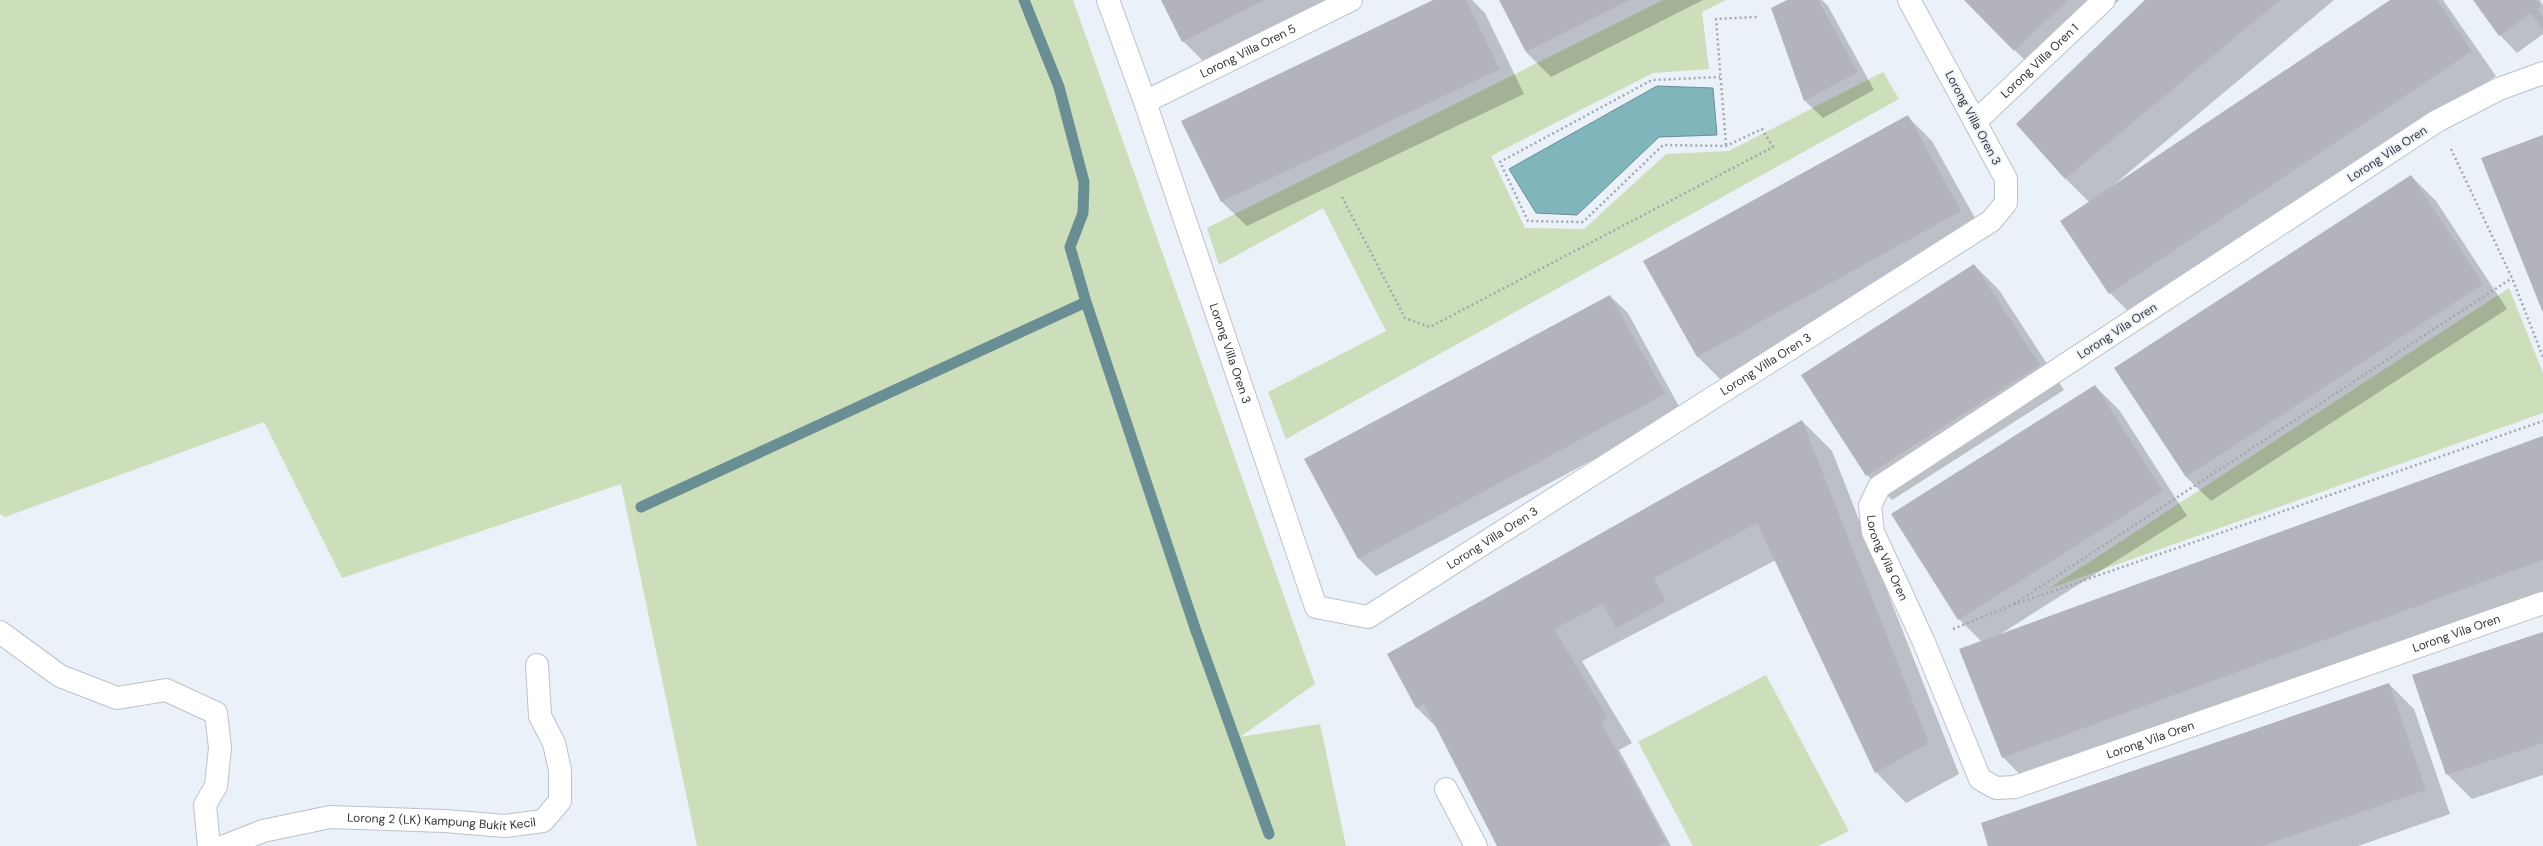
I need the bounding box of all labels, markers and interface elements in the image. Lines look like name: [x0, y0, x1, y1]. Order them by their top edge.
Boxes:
street label: Lorong Villa Oren 5: [1197, 20, 1299, 81]
street label: Lorong Villa Oren 1: [1997, 20, 2082, 102]
street label: Lorong Villa Oren 3: [1941, 68, 2005, 168]
street label: Lorong Vila Oren: [2344, 122, 2430, 186]
street label: Lorong Vila Oren: [2074, 299, 2160, 363]
street label: Lorong Villa Oren 3: [1206, 301, 1255, 406]
street label: Lorong Villa Oren 3: [1717, 329, 1814, 399]
street label: Lorong Villa Oren 3: [1444, 503, 1541, 573]
street label: Lorong Vila Oren: [1863, 514, 1912, 603]
street label: Lorong Vila Oren: [2410, 611, 2502, 656]
street label: Lorong Vila Oren: [2104, 717, 2196, 763]
street label: Lorong 2 (LK) Kampung Bukit Kecil: [347, 810, 537, 834]

